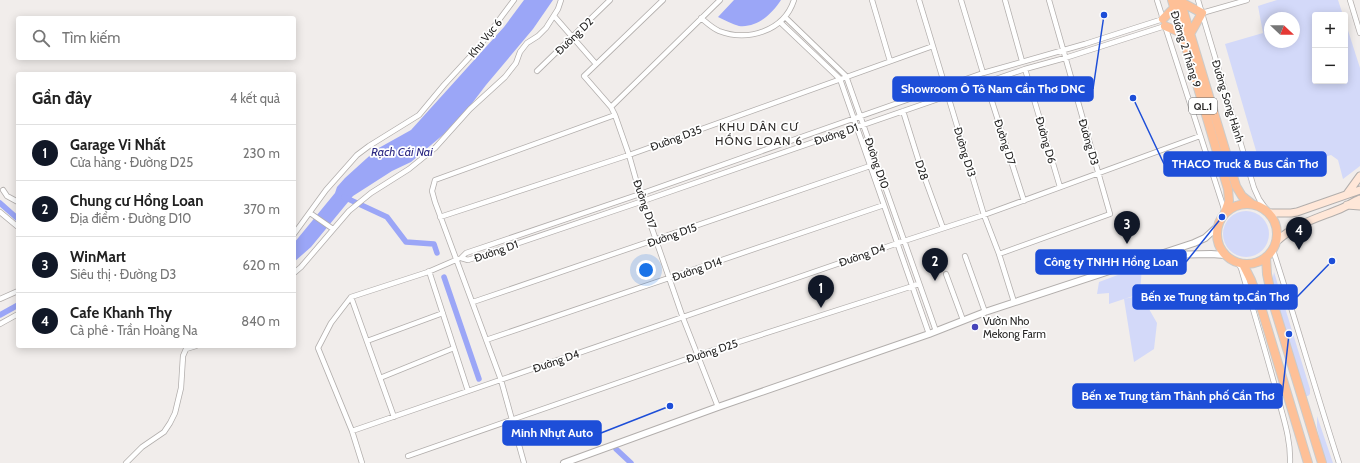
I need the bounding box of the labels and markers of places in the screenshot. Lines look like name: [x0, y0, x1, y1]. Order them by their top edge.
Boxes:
callout: Showroom Ô Tô Nam Cần Thơ DNC: [893, 77, 1093, 101]
callout: THACO Truck & Bus Cần Thơ: [1164, 152, 1326, 176]
pin: 3: [1114, 211, 1140, 244]
pin: 4: [1286, 217, 1312, 250]
pin: 2: [922, 248, 948, 281]
callout: Công ty TNHH Hồng Loan: [1036, 250, 1186, 274]
pin: 1: [808, 275, 834, 308]
callout: Bến xe Trung tâm tp.Cần Thơ: [1133, 285, 1297, 309]
place label: Vườn Nho Mekong Farm: [983, 314, 1046, 341]
marker: Vườn Nho Mekong Farm: [970, 322, 980, 332]
callout: Bến xe Trung tâm Thành phố Cần Thơ: [1073, 384, 1282, 408]
callout: Minh Nhựt Auto: [503, 421, 601, 445]

